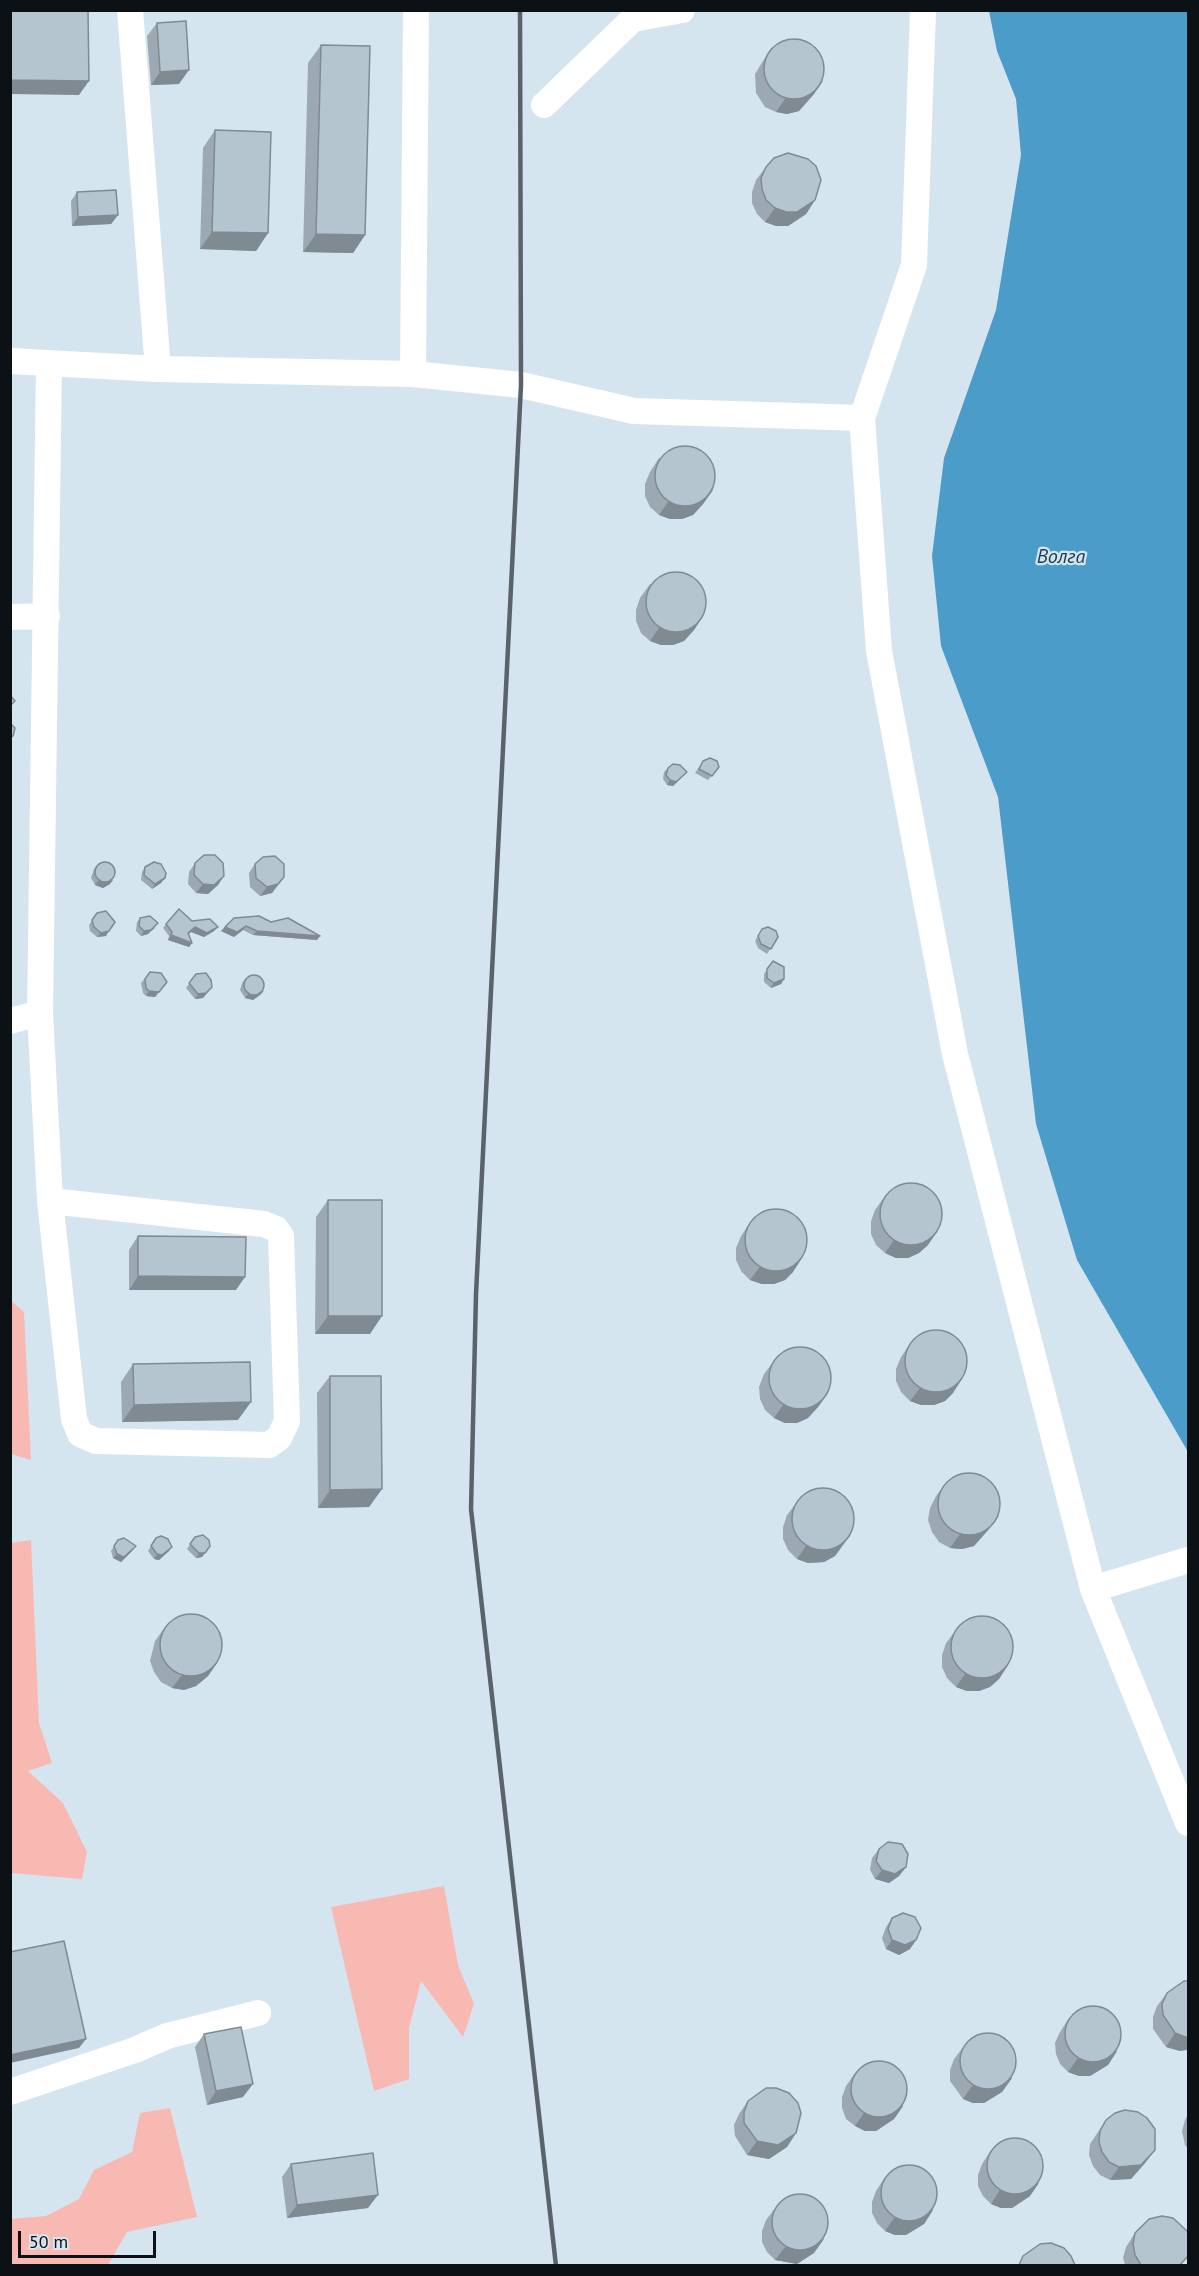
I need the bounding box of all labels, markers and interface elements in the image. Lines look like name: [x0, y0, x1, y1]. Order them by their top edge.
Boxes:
water label: Волга: [1037, 545, 1085, 569]
scale bar: [21, 2219, 159, 2257]
text: 50 m: [29, 2230, 68, 2253]

